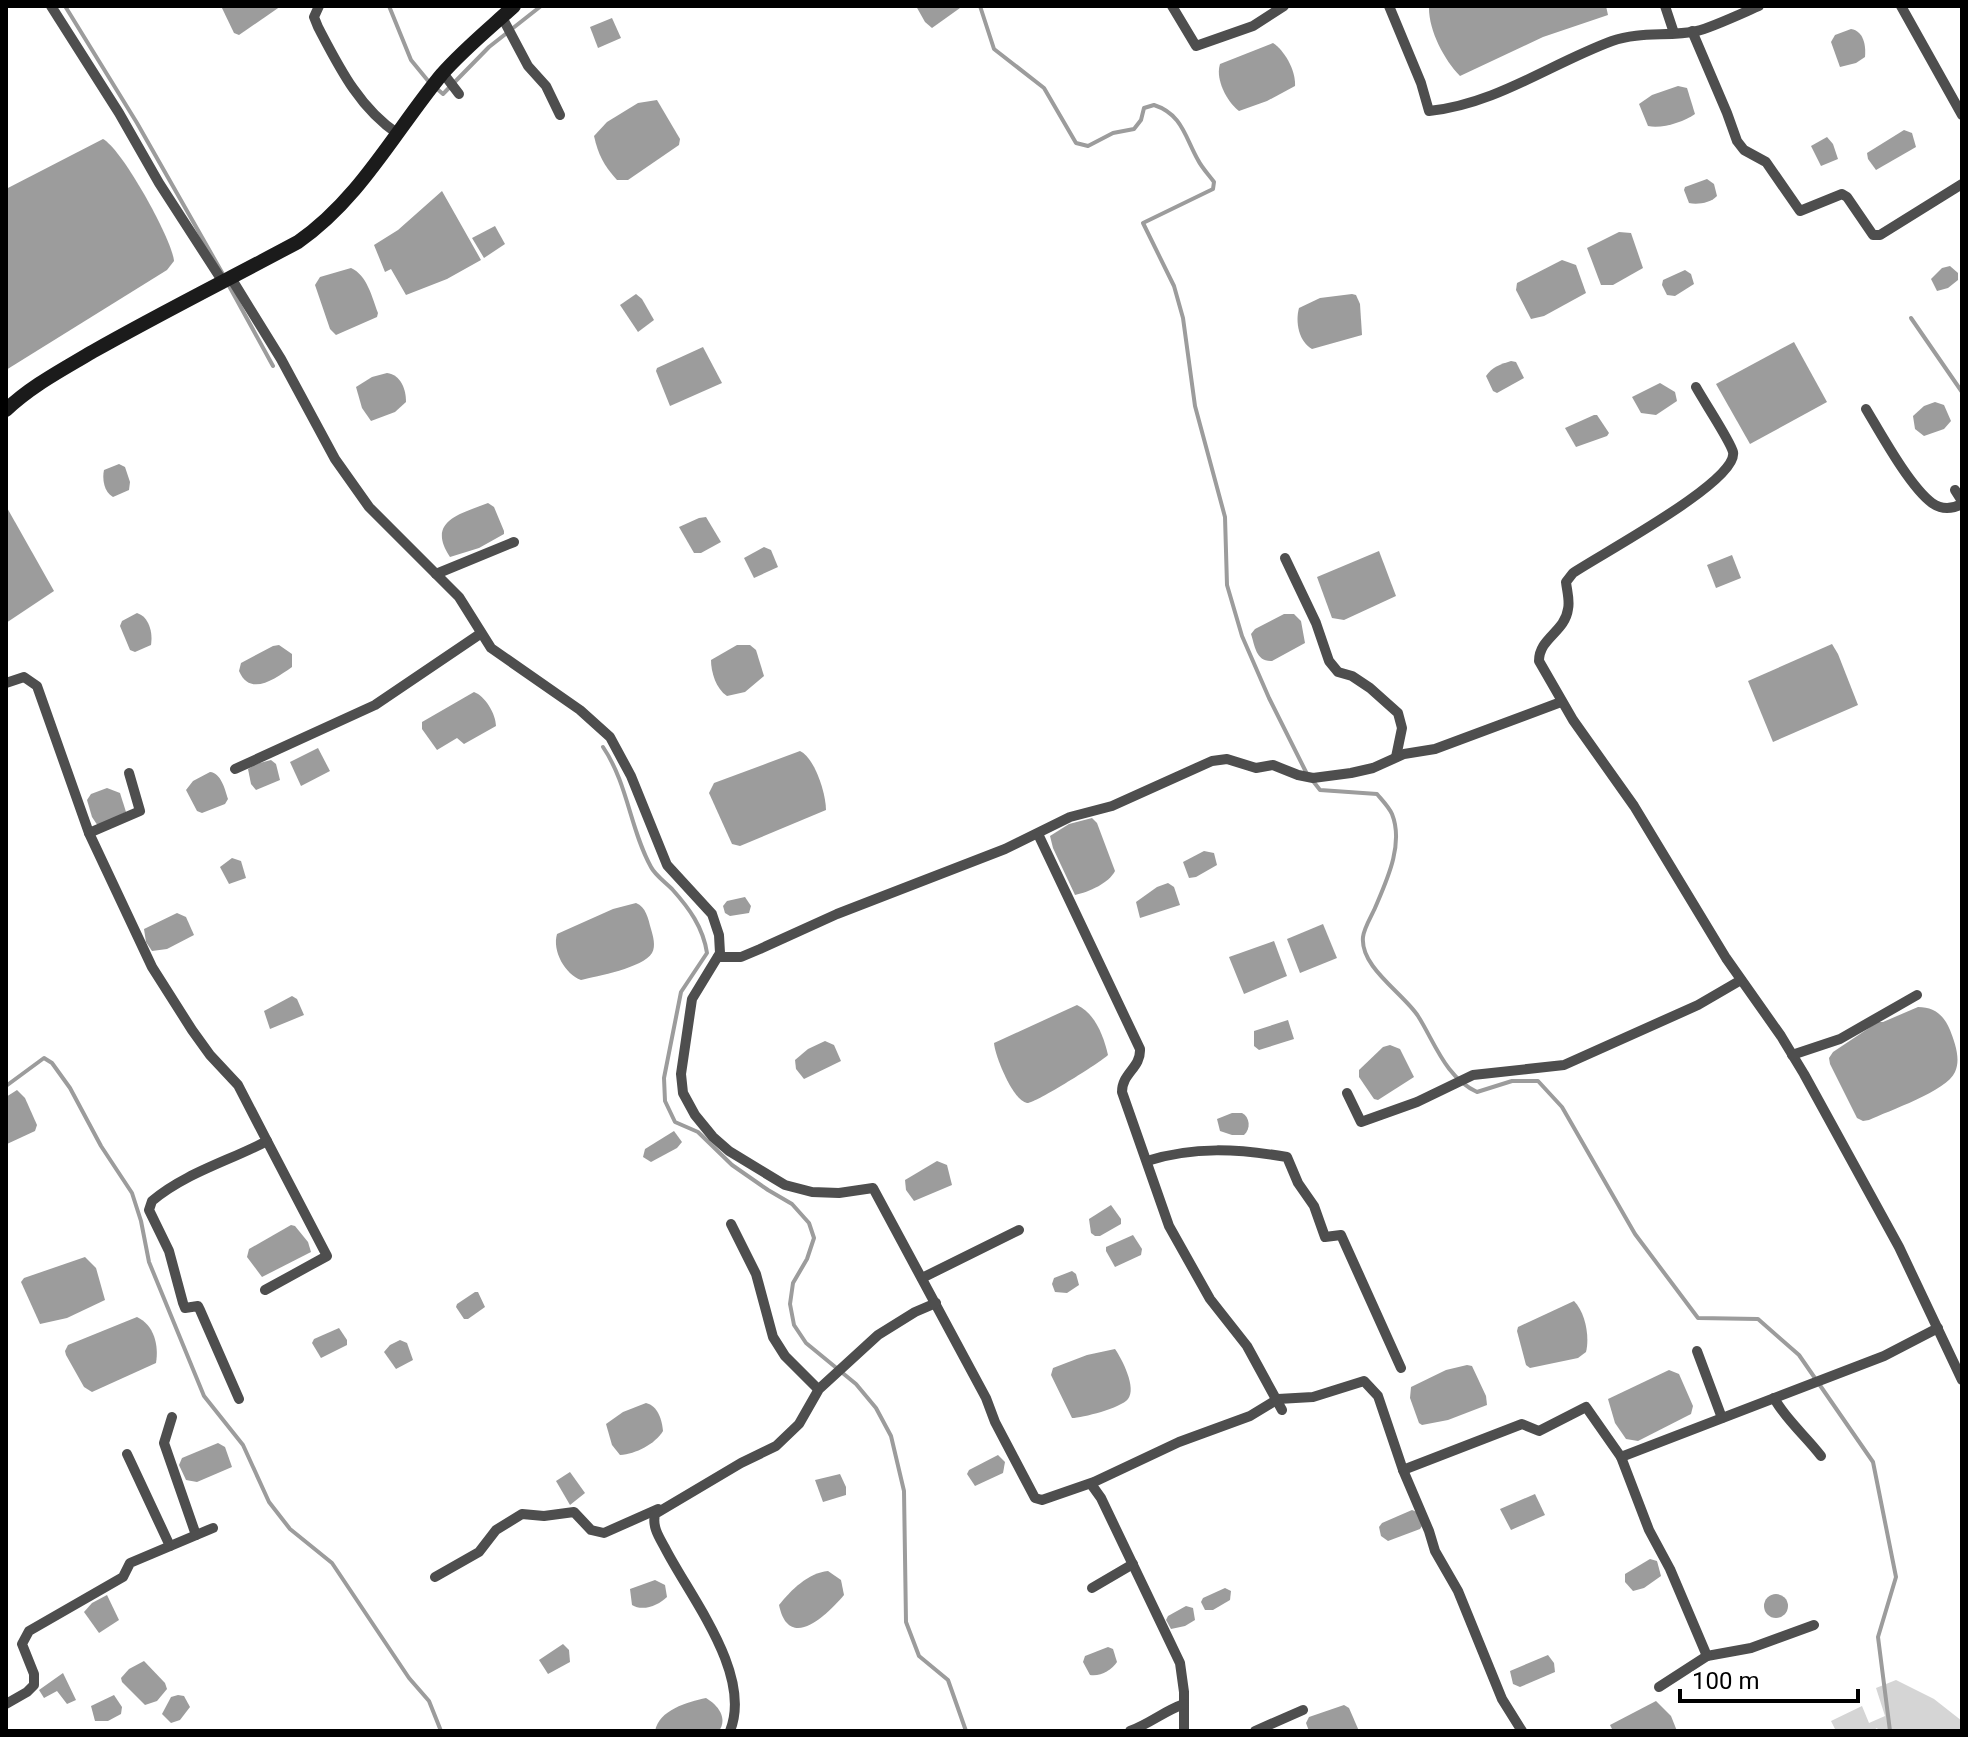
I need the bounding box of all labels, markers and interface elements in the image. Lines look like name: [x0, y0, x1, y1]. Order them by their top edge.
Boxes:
scale bar: [1680, 1653, 1858, 1703]
text: 100 m: [1692, 1667, 1759, 1695]

